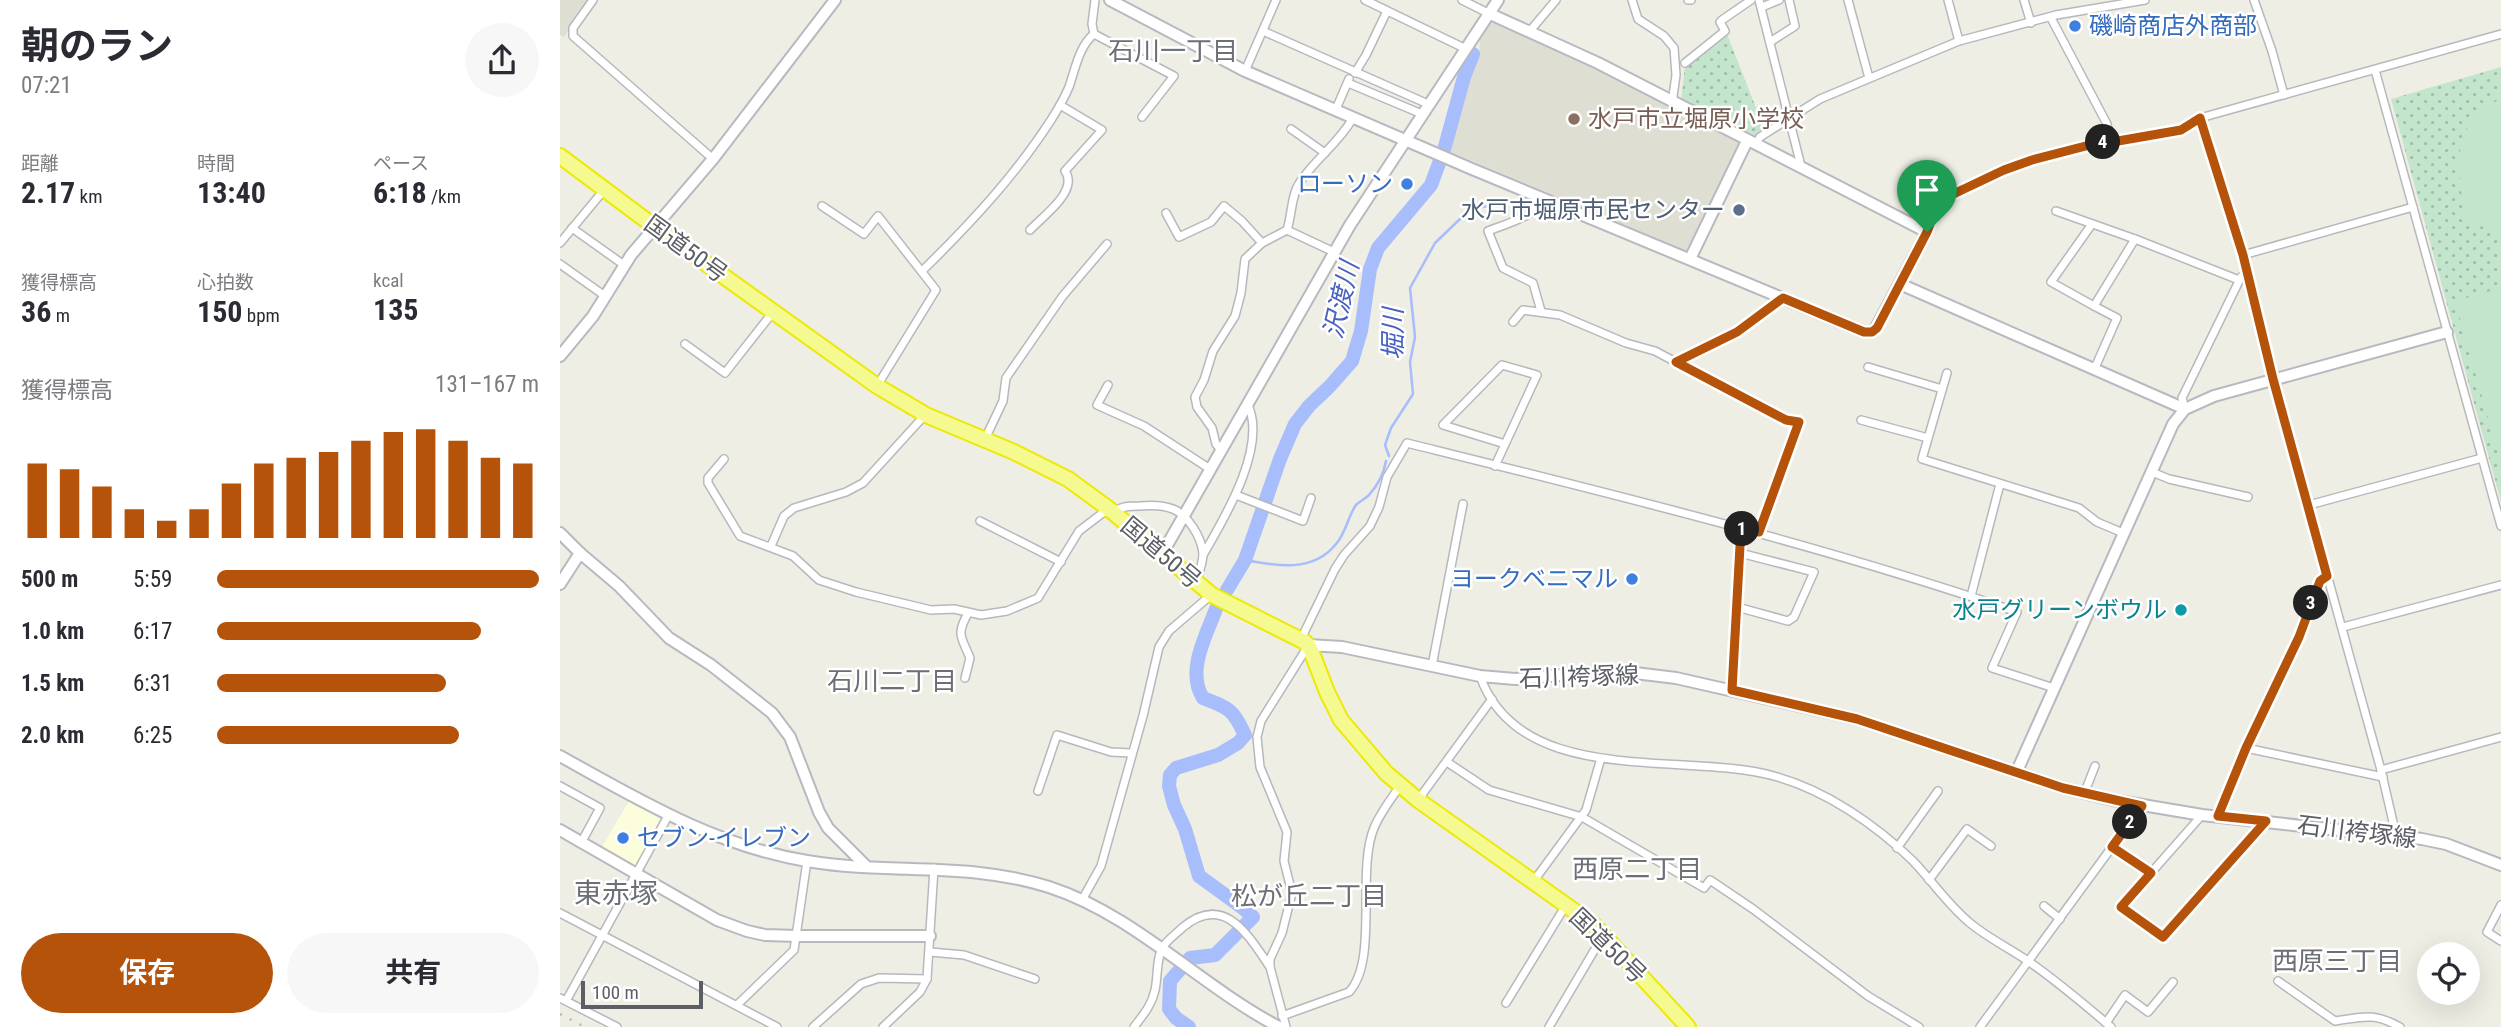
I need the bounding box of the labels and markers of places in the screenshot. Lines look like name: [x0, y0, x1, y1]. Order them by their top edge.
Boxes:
place label: 磯崎商店外商部: [2089, 12, 2257, 40]
marker: 磯崎商店外商部: [2067, 18, 2083, 34]
place label: 水戸市立堀原小学校: [1588, 105, 1804, 133]
marker: 水戸市立堀原小学校: [1566, 111, 1582, 127]
pin: 4: [2086, 124, 2120, 160]
pin: [1897, 160, 1957, 232]
place label: ローソン: [1297, 170, 1393, 198]
marker: ローソン: [1399, 176, 1415, 192]
place label: 水戸市堀原市民センター: [1461, 196, 1725, 224]
marker: 水戸市堀原市民センター: [1731, 202, 1747, 218]
pin: 1: [1724, 512, 1760, 546]
place label: ヨークベニマル: [1450, 565, 1618, 593]
marker: ヨークベニマル: [1624, 571, 1640, 587]
pin: 3: [2294, 586, 2328, 620]
place label: 水戸グリーンボウル: [1952, 596, 2167, 624]
marker: 水戸グリーンボウル: [2173, 602, 2189, 618]
pin: 2: [2112, 804, 2148, 840]
place label: セブン-イレブン: [637, 824, 811, 852]
marker: セブン-イレブン: [615, 830, 631, 846]

